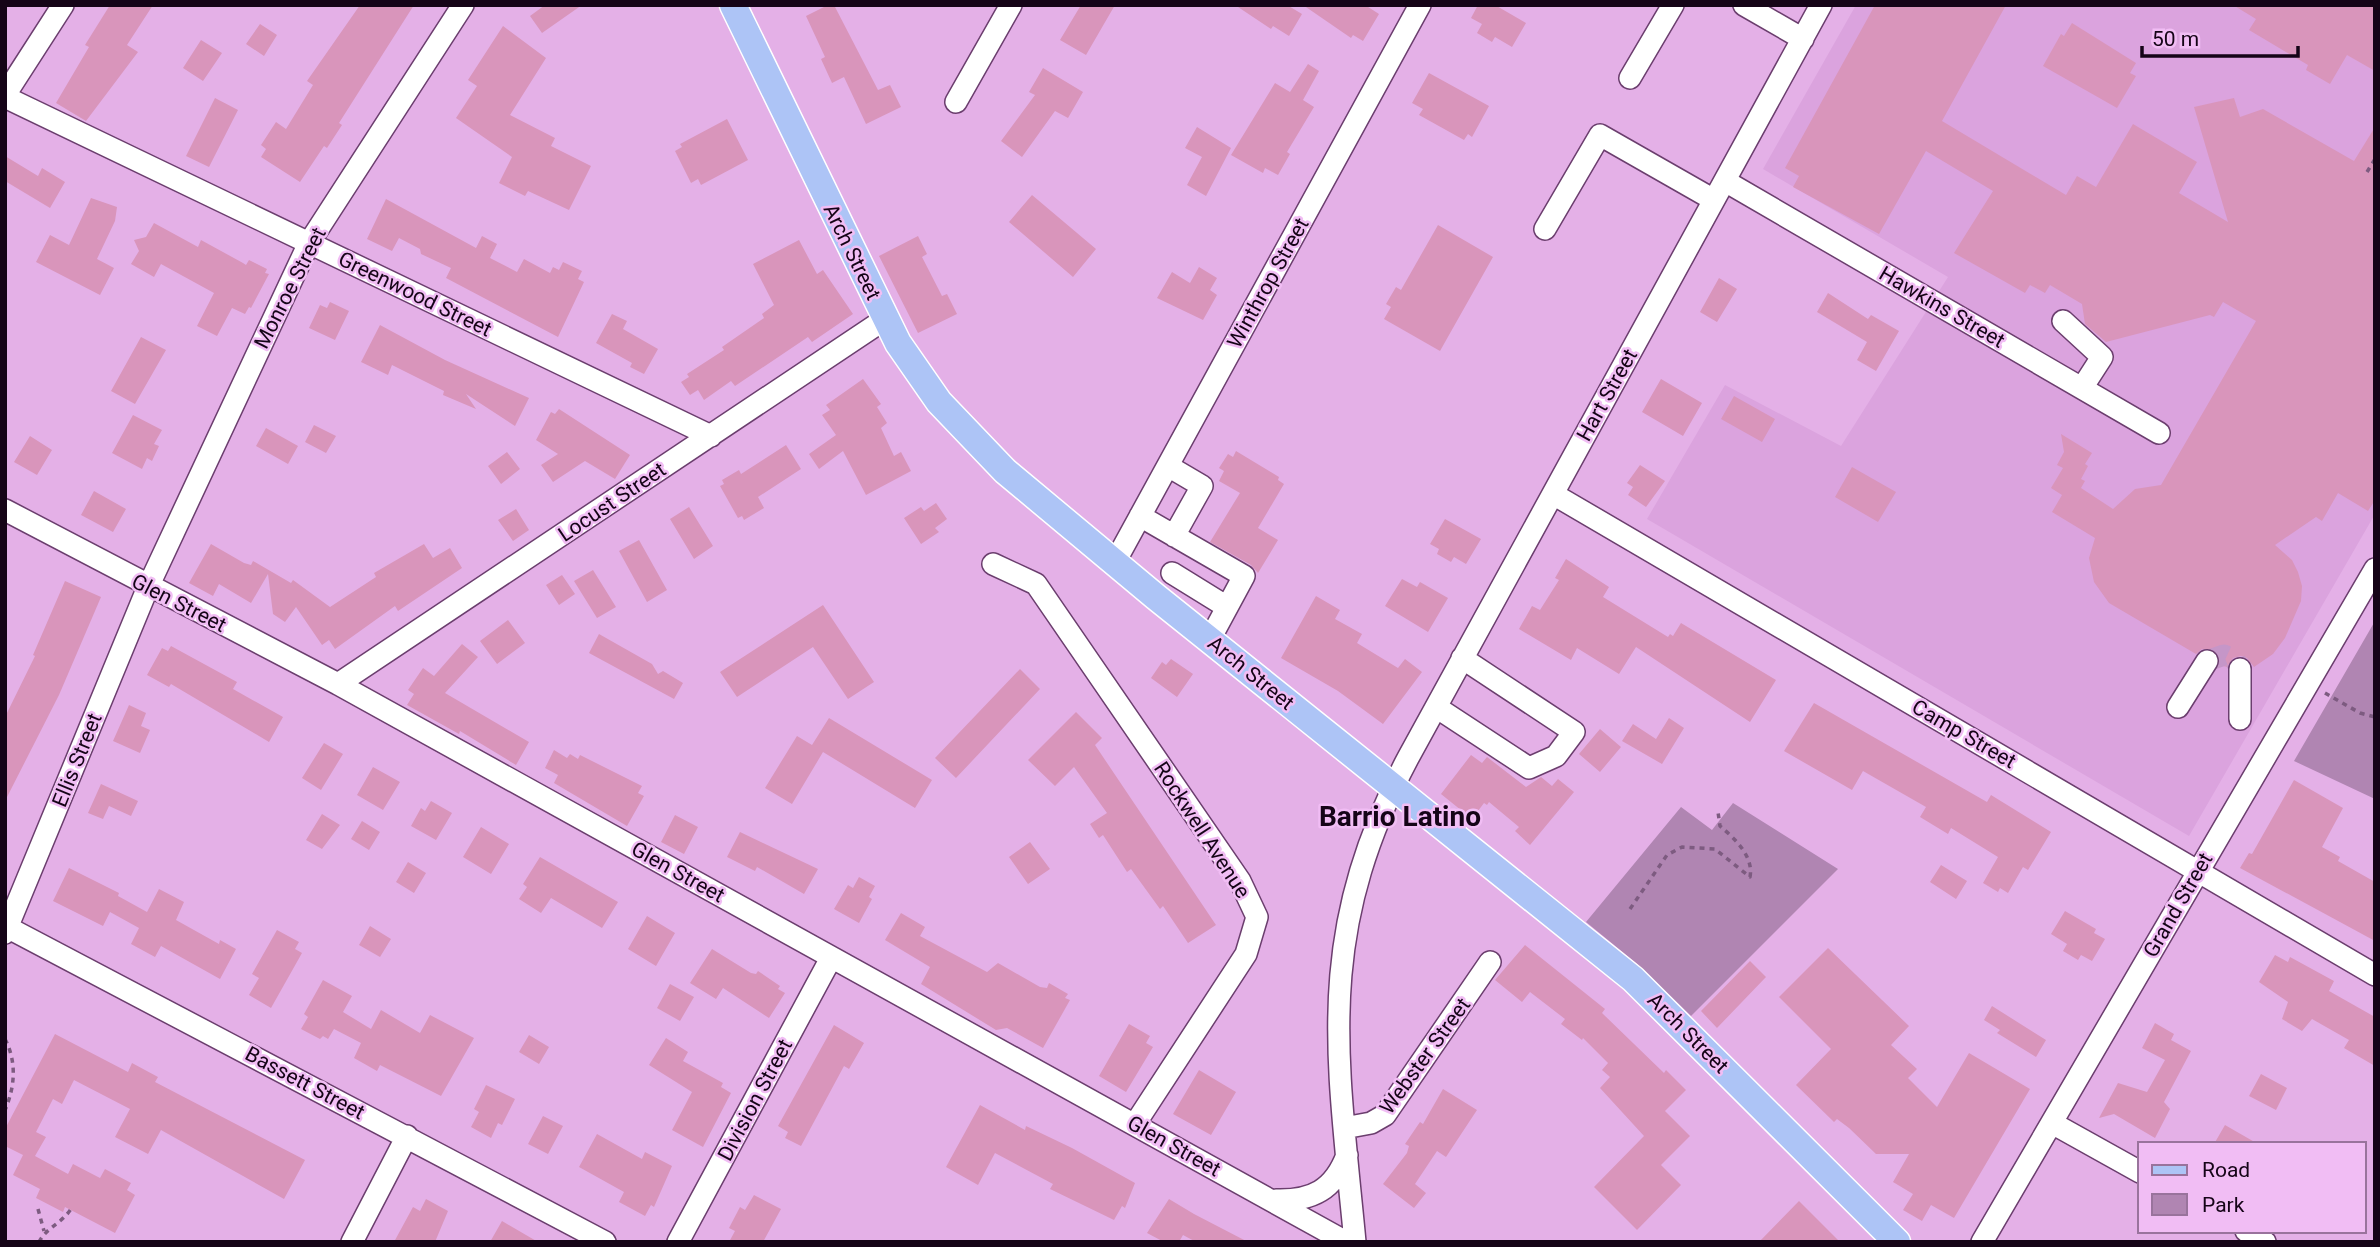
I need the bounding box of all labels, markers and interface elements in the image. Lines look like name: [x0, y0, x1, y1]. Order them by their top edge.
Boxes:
scale bar: [2142, 14, 2298, 58]
text: 50 m: [2152, 27, 2199, 51]
street label: Arch Street: [818, 200, 886, 304]
street label: Winthrop Street: [1222, 214, 1314, 352]
street label: Monroe Street: [249, 223, 331, 352]
street label: Greenwood Street: [335, 247, 496, 342]
street label: Hawkins Street: [1875, 261, 2009, 353]
street label: Hart Street: [1572, 345, 1642, 445]
street label: Locust Street: [554, 457, 670, 547]
street label: Glen Street: [128, 569, 230, 637]
street label: Arch Street: [1203, 631, 1299, 715]
street label: Camp Street: [1908, 695, 2020, 773]
street label: Ellis Street: [47, 710, 107, 810]
street label: Rockwell Avenue: [1149, 757, 1255, 903]
district label: Barrio Latino: [1319, 800, 1481, 833]
street label: Glen Street: [627, 837, 729, 907]
street label: Grand Street: [2138, 848, 2218, 961]
street label: Arch Street: [1643, 988, 1733, 1078]
street label: Webster Street: [1375, 993, 1475, 1119]
street label: Division Street: [713, 1035, 797, 1165]
street label: Bassett Street: [241, 1041, 369, 1125]
street label: Glen Street: [1123, 1111, 1225, 1181]
legend: [2138, 1142, 2366, 1233]
text: Road: [2202, 1158, 2250, 1182]
text: Park: [2202, 1193, 2245, 1217]

